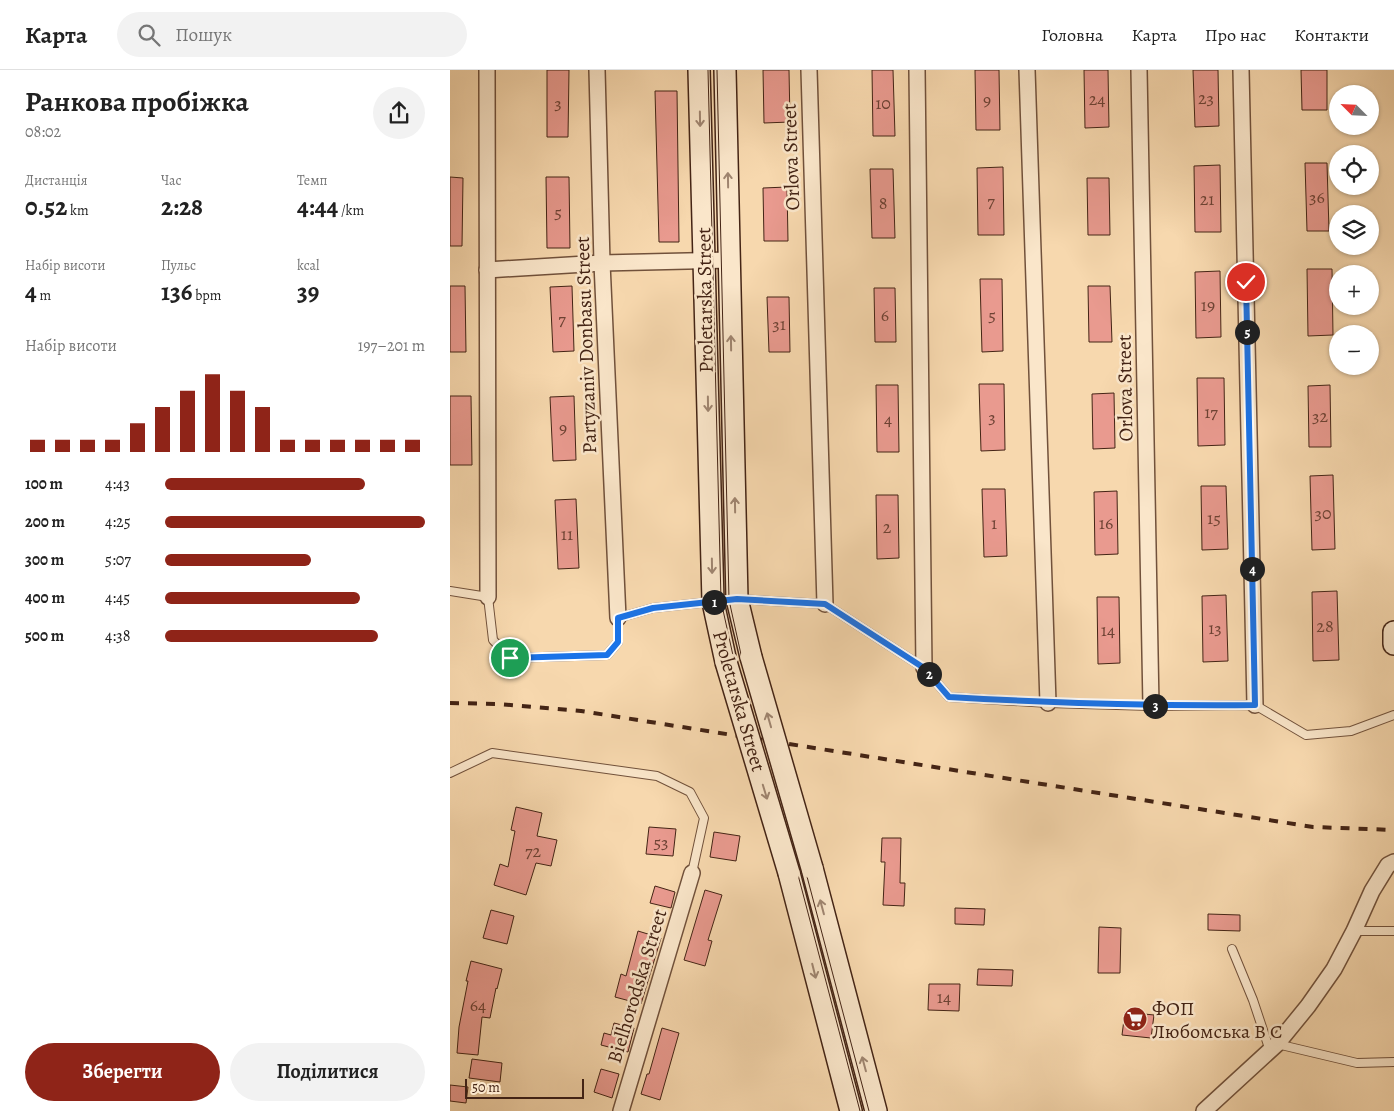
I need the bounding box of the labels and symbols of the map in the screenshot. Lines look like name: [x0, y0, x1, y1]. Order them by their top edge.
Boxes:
north arrow: [1329, 85, 1379, 135]
house number: 23: [1198, 86, 1214, 110]
house number: 24: [1089, 87, 1105, 111]
house number: 9: [983, 88, 991, 112]
house number: 3: [554, 91, 562, 115]
house number: 10: [875, 91, 891, 115]
street label: Orlova Street: [776, 103, 806, 211]
one-way arrow: [696, 110, 705, 126]
one-way arrow: [723, 172, 733, 188]
house number: 36: [1309, 185, 1325, 209]
house number: 21: [1200, 187, 1214, 211]
house number: 7: [987, 189, 995, 213]
house number: 8: [879, 191, 887, 215]
house number: 5: [554, 200, 562, 224]
street label: Proletarska Street: [690, 227, 720, 373]
street label: Partyzaniv Donbasu Street: [569, 235, 603, 454]
pin: [1225, 261, 1267, 303]
house number: 19: [1201, 293, 1215, 317]
house number: 6: [881, 303, 889, 327]
house number: 5: [988, 303, 996, 327]
house number: 7: [558, 307, 566, 331]
house number: 31: [772, 312, 786, 336]
pin: 5: [1234, 320, 1260, 344]
street label: Orlova Street: [1111, 334, 1139, 442]
one-way arrow: [727, 335, 736, 351]
one-way arrow: [703, 395, 713, 411]
house number: 17: [1204, 400, 1218, 424]
house number: 32: [1312, 404, 1328, 428]
house number: 3: [988, 405, 996, 429]
house number: 4: [884, 407, 892, 431]
house number: 9: [559, 416, 567, 440]
one-way arrow: [730, 497, 740, 514]
house number: 30: [1314, 501, 1332, 525]
house number: 15: [1207, 506, 1221, 530]
house number: 1: [991, 511, 997, 535]
house number: 16: [1099, 511, 1113, 535]
house number: 2: [883, 515, 892, 539]
house number: 11: [561, 522, 573, 546]
pin: 4: [1240, 556, 1264, 582]
one-way arrow: [707, 558, 717, 574]
pin: 1: [702, 590, 726, 614]
house number: 28: [1316, 614, 1334, 638]
house number: 13: [1208, 616, 1222, 640]
house number: 14: [1101, 618, 1115, 642]
street label: Proletarska Street: [706, 627, 772, 775]
pin: [489, 637, 531, 679]
pin: 2: [916, 662, 942, 686]
pin: 3: [1142, 694, 1168, 718]
one-way arrow: [764, 713, 773, 729]
one-way arrow: [761, 784, 771, 800]
house number: 53: [653, 830, 669, 854]
house number: 72: [525, 839, 541, 863]
one-way arrow: [817, 899, 827, 915]
street label: Bielhorodska Street: [601, 905, 673, 1066]
one-way arrow: [809, 962, 819, 978]
house number: 14: [937, 985, 951, 1009]
house number: 64: [470, 993, 486, 1017]
place label: ФОП Любомська В С: [1152, 995, 1282, 1045]
supermarket icon: ФОП Любомська В С: [1122, 1006, 1148, 1032]
one-way arrow: [858, 1056, 868, 1072]
scale bar: [465, 1076, 584, 1099]

